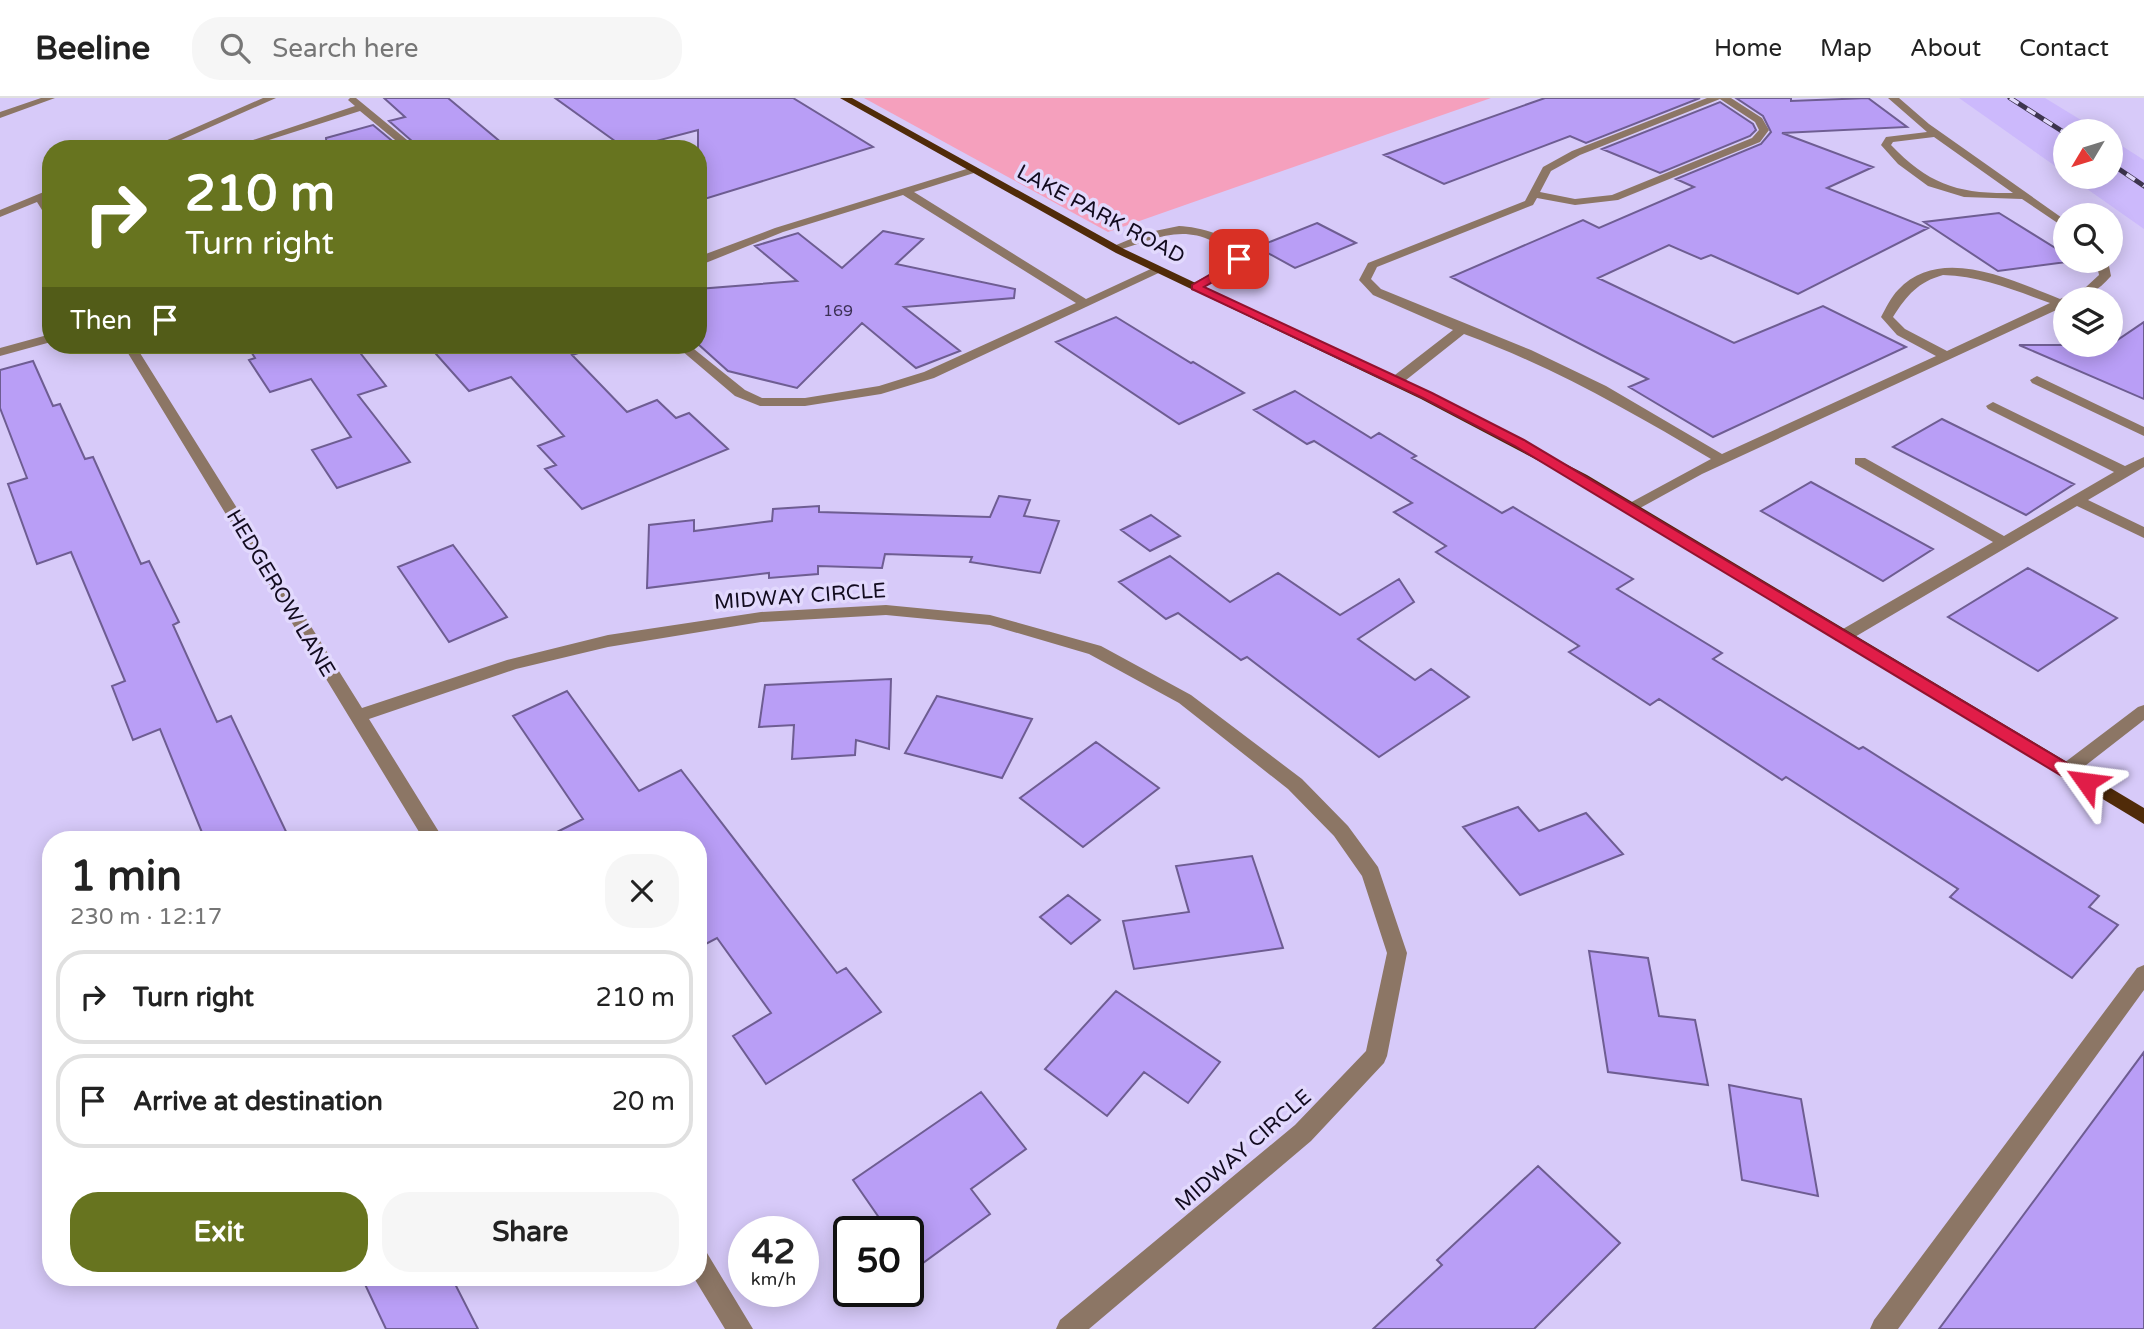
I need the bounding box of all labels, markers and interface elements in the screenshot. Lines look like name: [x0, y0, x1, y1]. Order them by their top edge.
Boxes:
search box: [192, 17, 682, 80]
text: Beeline: [35, 29, 150, 68]
icon: search: [216, 29, 254, 67]
text: Search here: [272, 33, 418, 64]
text: Home: [1714, 34, 1782, 63]
text: Map: [1820, 34, 1872, 63]
text: About: [1910, 34, 1981, 63]
text: Contact: [2019, 34, 2109, 63]
north arrow: [2053, 119, 2123, 189]
map controls: [2053, 119, 2123, 357]
street label: LAKE PARK ROAD: [1012, 160, 1189, 269]
text: 210 m: [185, 165, 335, 224]
icon: right: [70, 168, 161, 259]
button: search: [2053, 203, 2123, 273]
text: Turn right: [185, 225, 334, 263]
pin: [1209, 229, 1269, 289]
icon: arrive: [1220, 240, 1258, 278]
button: layers: [2053, 287, 2123, 357]
icon: arrive: [146, 301, 184, 339]
house number: 169: [823, 301, 853, 321]
text: Then: [70, 305, 132, 336]
street label: HEDGEROW LANE: [221, 505, 340, 681]
street label: MIDWAY CIRCLE: [713, 578, 887, 615]
position arrow: [2049, 745, 2123, 819]
text: 1 min: [70, 851, 182, 902]
button: close: [605, 854, 679, 928]
text: 230 m · 12:17: [70, 903, 222, 931]
icon: right: [74, 978, 112, 1016]
text: Turn right: [133, 982, 254, 1013]
text: 210 m: [595, 982, 675, 1013]
icon: arrive: [74, 1082, 112, 1120]
street label: MIDWAY CIRCLE: [1170, 1084, 1317, 1216]
text: Arrive at destination: [133, 1086, 383, 1117]
text: 20 m: [612, 1086, 675, 1117]
button: Exit: [70, 1192, 368, 1272]
button: Share: [382, 1192, 679, 1272]
speed limit sign: 50: [833, 1216, 924, 1307]
text: 42: [752, 1231, 795, 1273]
text: km/h: [751, 1268, 796, 1290]

